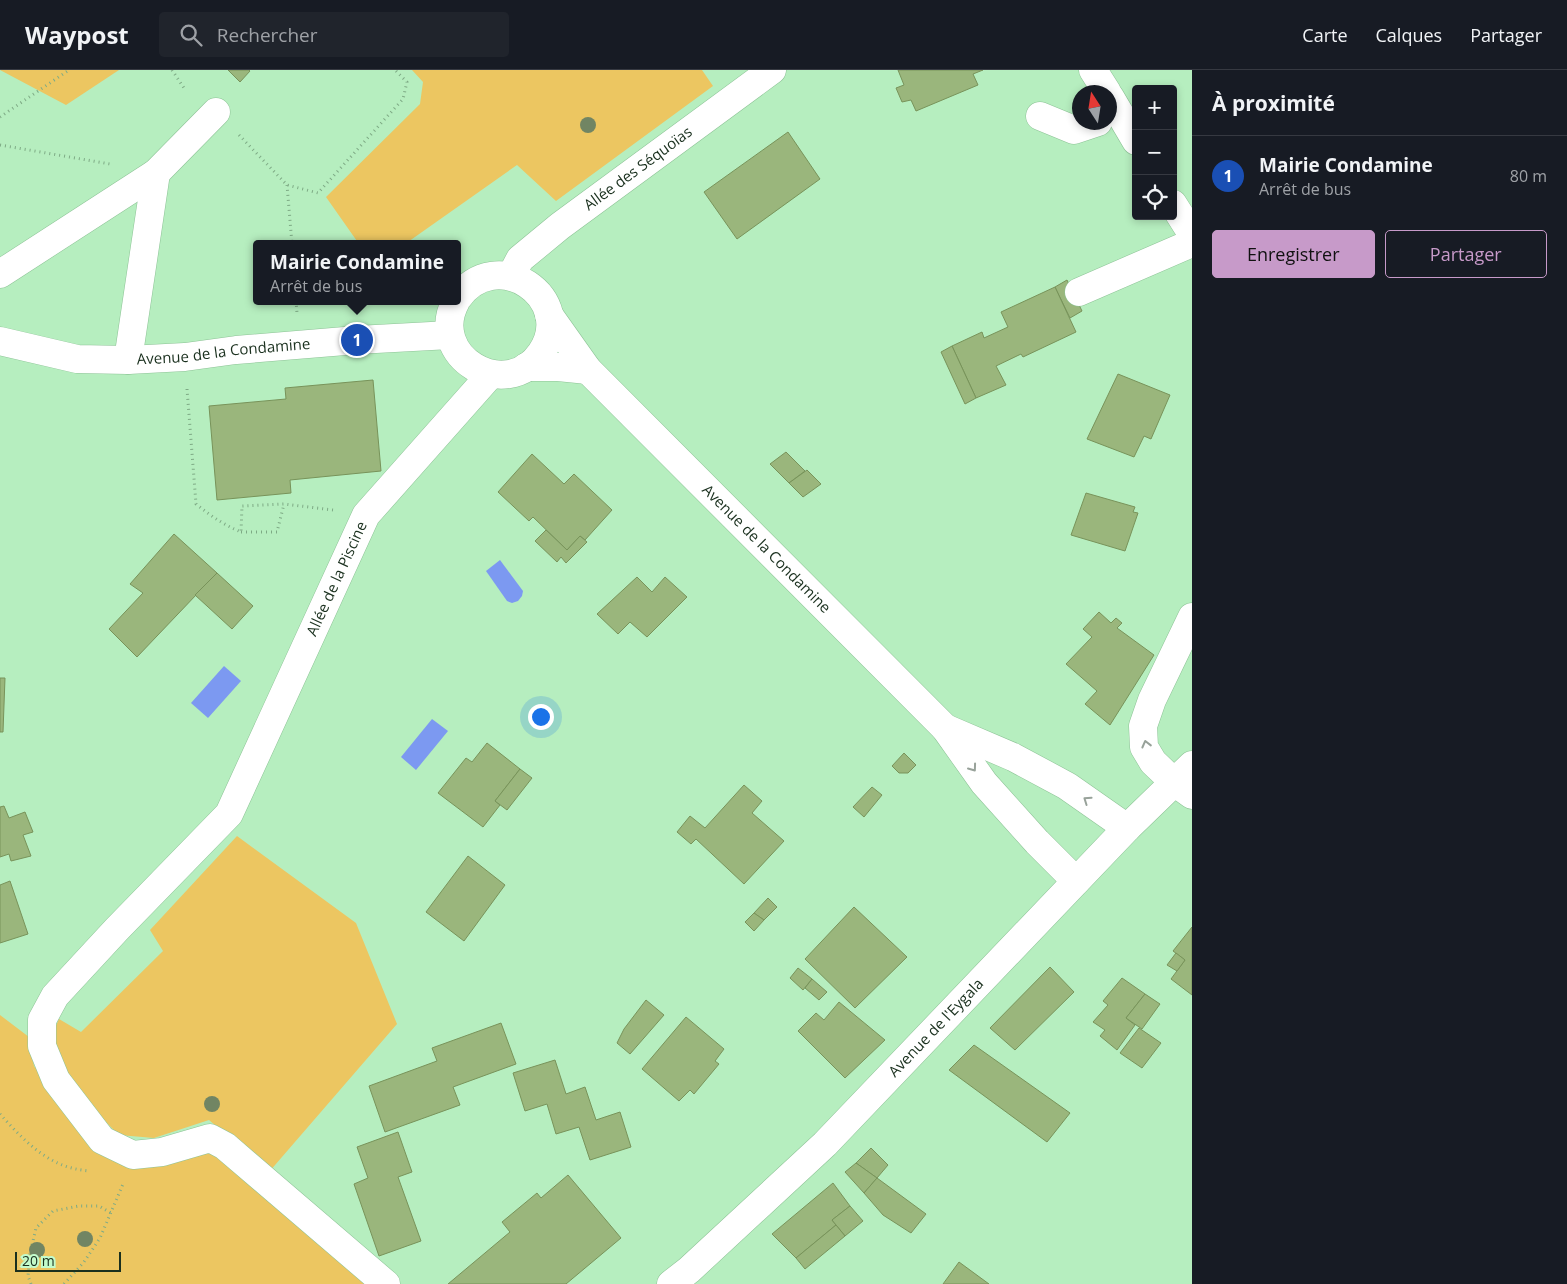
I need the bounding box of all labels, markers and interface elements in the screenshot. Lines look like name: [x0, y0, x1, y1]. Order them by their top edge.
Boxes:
search box: [159, 12, 509, 57]
text: Waypost: [25, 18, 129, 51]
icon: search: [177, 21, 205, 49]
text: Rechercher: [217, 22, 318, 48]
text: Carte: [1302, 23, 1348, 47]
text: Calques: [1376, 23, 1442, 47]
text: Partager: [1470, 23, 1542, 47]
north arrow: [1072, 85, 1117, 130]
map controls: [1132, 85, 1177, 220]
button: +: [1132, 85, 1177, 130]
text: À proximité: [1212, 89, 1335, 117]
street label: Allée des Séquoïas: [579, 121, 696, 214]
button: −: [1132, 130, 1177, 175]
text: Mairie Condamine: [1259, 152, 1433, 178]
text: 1: [1223, 165, 1233, 187]
text: 80 m: [1510, 165, 1547, 187]
button: locate: [1132, 175, 1177, 220]
text: Arrêt de bus: [1259, 178, 1351, 200]
button: Enregistrer: [1212, 230, 1375, 278]
button: Partager: [1385, 230, 1547, 278]
popup: [253, 240, 461, 305]
text: Mairie Condamine: [270, 249, 444, 275]
text: Arrêt de bus: [270, 275, 362, 297]
pin: 1: [341, 321, 373, 359]
street label: Avenue de la Condamine: [136, 333, 311, 369]
street label: Avenue de la Condamine: [698, 479, 836, 617]
street label: Allée de la Piscine: [301, 518, 371, 639]
your location: [528, 704, 554, 730]
one-way arrow: [1141, 741, 1151, 749]
one-way arrow: [967, 762, 976, 772]
one-way arrow: [1083, 797, 1093, 806]
street label: Avenue de l'Eygala: [883, 973, 987, 1081]
scale bar: [15, 1249, 121, 1272]
text: 20 m: [22, 1251, 55, 1270]

